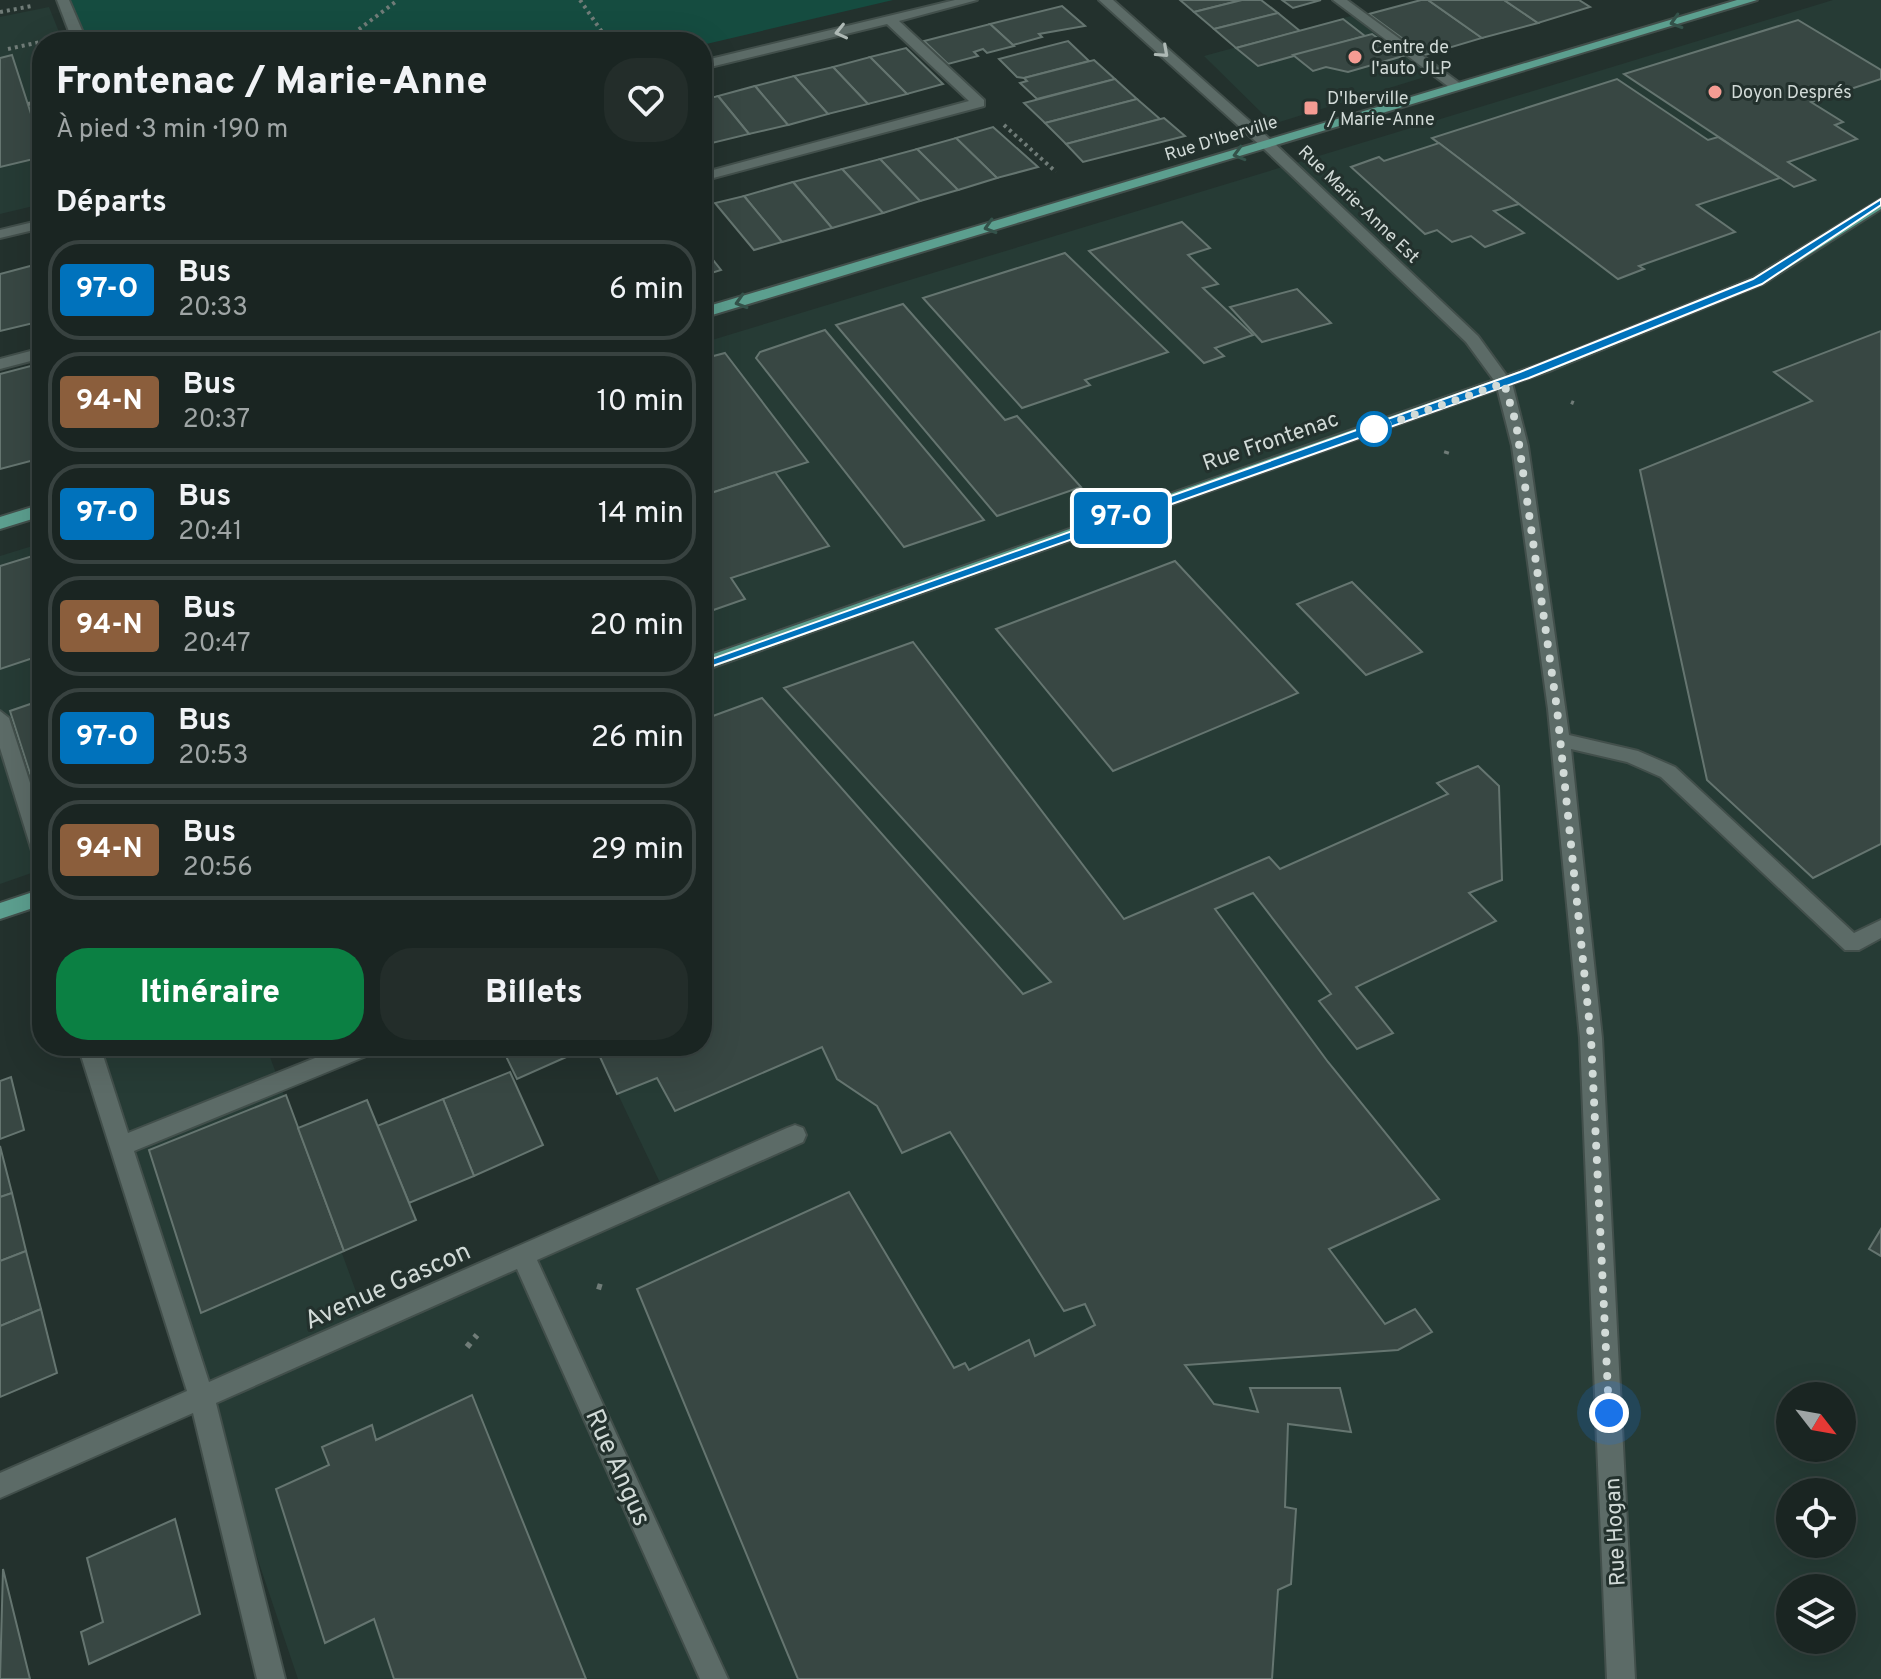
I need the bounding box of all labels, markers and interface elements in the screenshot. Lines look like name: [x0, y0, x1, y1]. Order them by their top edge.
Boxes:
one-way arrow: [1669, 13, 1683, 29]
one-way arrow: [834, 22, 848, 39]
place label: Centre de l'auto JLP: [1371, 37, 1451, 81]
one-way arrow: [1154, 43, 1168, 57]
marker: Centre de l'auto JLP: [1346, 48, 1364, 66]
button: heart: [604, 58, 688, 142]
text: Frontenac / Marie-Anne: [56, 59, 488, 108]
place label: Doyon Després: [1731, 82, 1852, 105]
marker: Doyon Després: [1706, 83, 1724, 101]
place label: D'Iberville / Marie-Anne: [1326, 88, 1435, 132]
marker: D'Iberville / Marie-Anne: [1302, 99, 1320, 117]
street label: Rue D'Iberville: [1162, 111, 1281, 168]
text: À pied · 3 min · 190 m: [56, 114, 288, 147]
street label: Rue Marie-Anne Est: [1292, 141, 1423, 269]
one-way arrow: [1233, 144, 1247, 161]
text: Départs: [56, 185, 167, 222]
one-way arrow: [983, 218, 997, 234]
text: Bus: [178, 255, 231, 292]
text: 97-O: [76, 272, 138, 308]
text: 6 min: [609, 272, 684, 309]
text: 20:33: [178, 292, 248, 325]
one-way arrow: [734, 293, 748, 309]
text: Bus: [183, 367, 236, 404]
text: 94-N: [76, 384, 143, 420]
text: 10 min: [597, 384, 684, 421]
text: 20:37: [183, 404, 250, 437]
street label: Rue Frontenac: [1199, 406, 1342, 478]
unlabelled marker: [1357, 412, 1391, 446]
text: Bus: [178, 479, 231, 516]
line badge: 97-O: [1065, 492, 1177, 544]
text: 97-O: [76, 496, 138, 532]
text: 14 min: [598, 496, 684, 533]
text: 97-O: [1090, 500, 1152, 536]
text: 20:41: [178, 516, 242, 549]
text: Bus: [183, 591, 236, 628]
text: 94-N: [76, 608, 143, 644]
text: 20 min: [589, 608, 684, 645]
text: 20:47: [183, 628, 251, 661]
text: Bus: [178, 703, 231, 740]
text: 97-O: [76, 720, 138, 756]
text: 26 min: [591, 720, 684, 757]
text: 20:53: [178, 740, 248, 773]
text: Bus: [183, 815, 236, 852]
text: 94-N: [76, 832, 143, 868]
text: 29 min: [591, 832, 684, 869]
text: 20:56: [183, 852, 253, 885]
button: Itinéraire: [56, 948, 364, 1040]
button: Billets: [380, 948, 688, 1040]
street label: Avenue Gascon: [300, 1236, 476, 1339]
north arrow: [1776, 1382, 1856, 1462]
map controls: [1776, 1382, 1856, 1654]
your location: [1589, 1393, 1629, 1433]
street label: Rue Angus: [576, 1404, 657, 1532]
street label: Rue Hogan: [1600, 1477, 1633, 1587]
button: locate: [1776, 1478, 1856, 1558]
button: layers: [1776, 1574, 1856, 1654]

